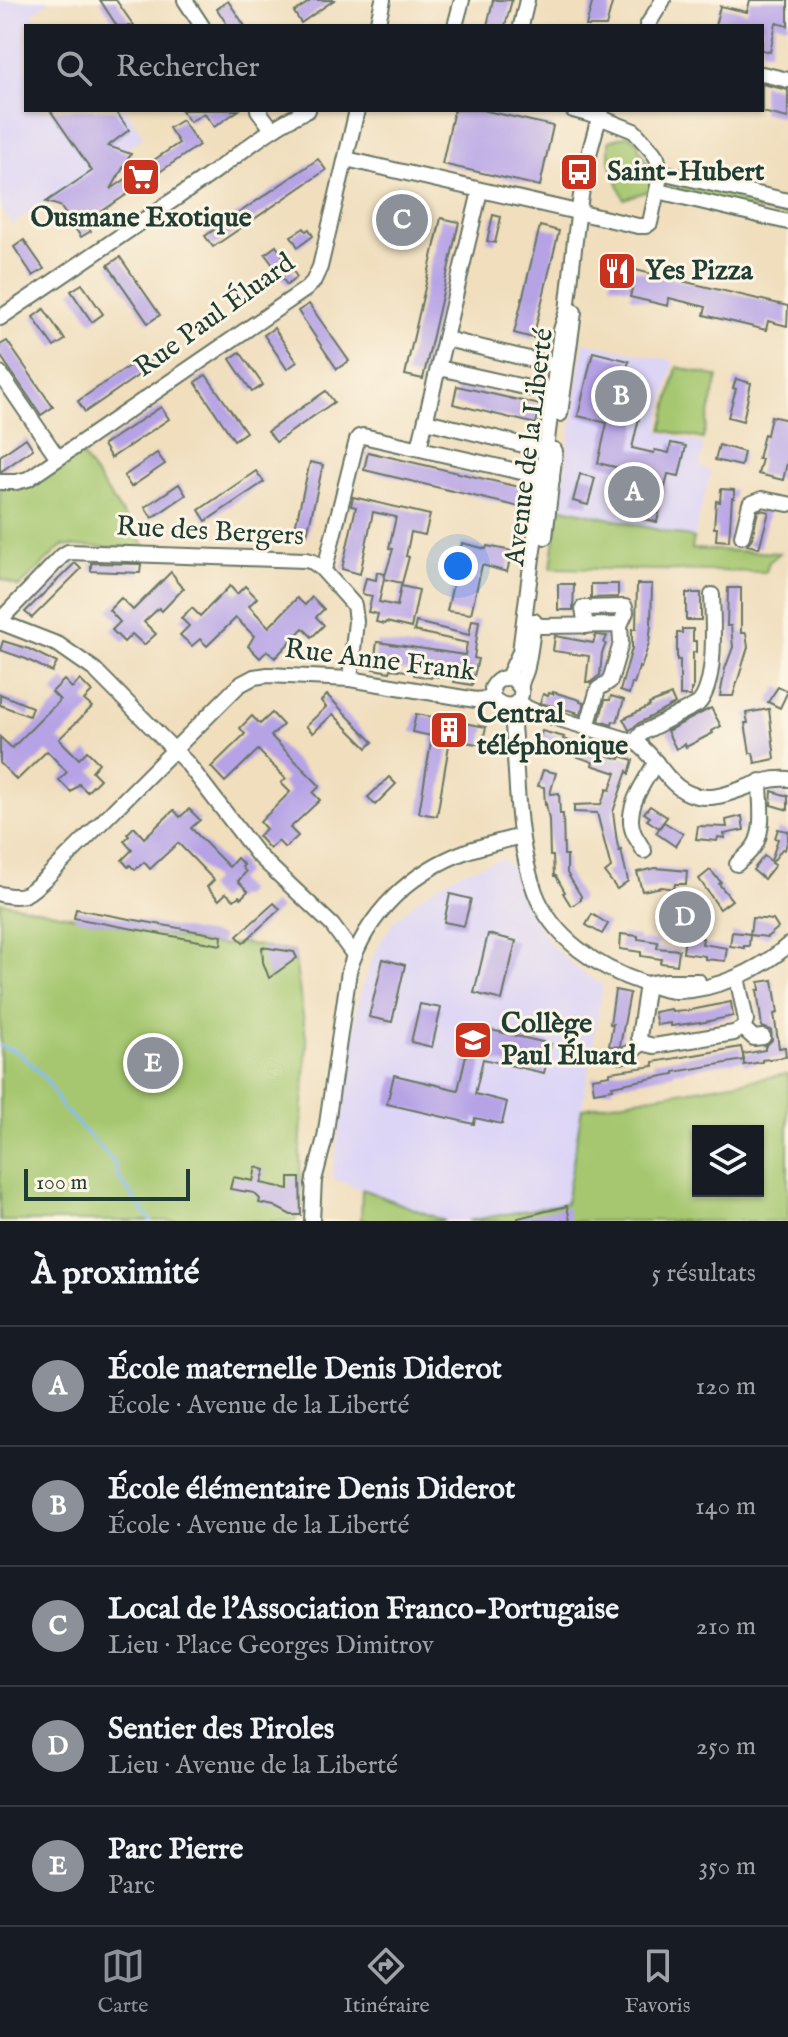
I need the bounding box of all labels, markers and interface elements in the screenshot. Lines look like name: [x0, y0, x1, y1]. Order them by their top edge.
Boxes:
search box: [24, 24, 764, 112]
icon: search: [52, 46, 96, 90]
text: Rechercher: [116, 49, 260, 87]
bus stop icon: Saint-Hubert: [558, 151, 600, 193]
place label: Saint-Hubert: [607, 155, 765, 190]
supermarket icon: Ousmane Exotique: [120, 156, 162, 198]
pin: C: [376, 190, 428, 250]
place label: Ousmane Exotique: [30, 201, 252, 236]
street label: Rue Paul Éluard: [127, 245, 302, 386]
restaurant icon: Yes Pizza: [596, 250, 638, 292]
place label: Yes Pizza: [645, 254, 754, 289]
street label: Avenue de la Liberté: [498, 326, 562, 569]
pin: B: [595, 366, 647, 426]
pin: A: [608, 462, 660, 522]
street label: Rue des Bergers: [115, 510, 305, 554]
your location: [438, 546, 478, 586]
street label: Rue Anne Frank: [283, 632, 478, 690]
place label: Central téléphonique: [477, 697, 628, 764]
building icon: Central téléphonique: [428, 709, 470, 751]
pin: D: [659, 887, 711, 947]
place label: Collège Paul Éluard: [501, 1007, 637, 1074]
school or university icon: Collège Paul Éluard: [452, 1019, 494, 1061]
pin: E: [127, 1033, 179, 1093]
map controls: [692, 1125, 764, 1197]
button: layers: [692, 1125, 764, 1197]
scale bar: [24, 1165, 190, 1201]
text: 100 m: [36, 1169, 88, 1197]
text: À proximité: [32, 1252, 199, 1295]
text: 5 résultats: [651, 1257, 756, 1290]
text: École maternelle Denis Diderot: [108, 1351, 502, 1389]
text: A: [49, 1370, 67, 1403]
text: 120 m: [696, 1370, 756, 1403]
text: École · Avenue de la Liberté: [108, 1389, 409, 1422]
text: École élémentaire Denis Diderot: [108, 1471, 515, 1509]
text: B: [49, 1490, 67, 1523]
text: 140 m: [695, 1490, 756, 1523]
text: École · Avenue de la Liberté: [108, 1509, 409, 1542]
text: Local de l'Association Franco-Portugaise: [108, 1591, 619, 1629]
text: C: [49, 1610, 67, 1643]
text: 210 m: [696, 1610, 756, 1643]
text: Lieu · Place Georges Dimitrov: [108, 1629, 434, 1662]
text: Sentier des Piroles: [108, 1711, 334, 1749]
text: D: [48, 1730, 68, 1763]
text: 250 m: [696, 1730, 756, 1763]
text: Lieu · Avenue de la Liberté: [108, 1749, 398, 1782]
text: Parc Pierre: [108, 1831, 243, 1869]
text: E: [49, 1850, 67, 1883]
text: 350 m: [698, 1850, 756, 1883]
text: Parc: [108, 1869, 155, 1902]
tab: Carte: [97, 1944, 148, 2020]
tab: Itinéraire: [343, 1944, 430, 2020]
tab: Favoris: [625, 1944, 691, 2020]

